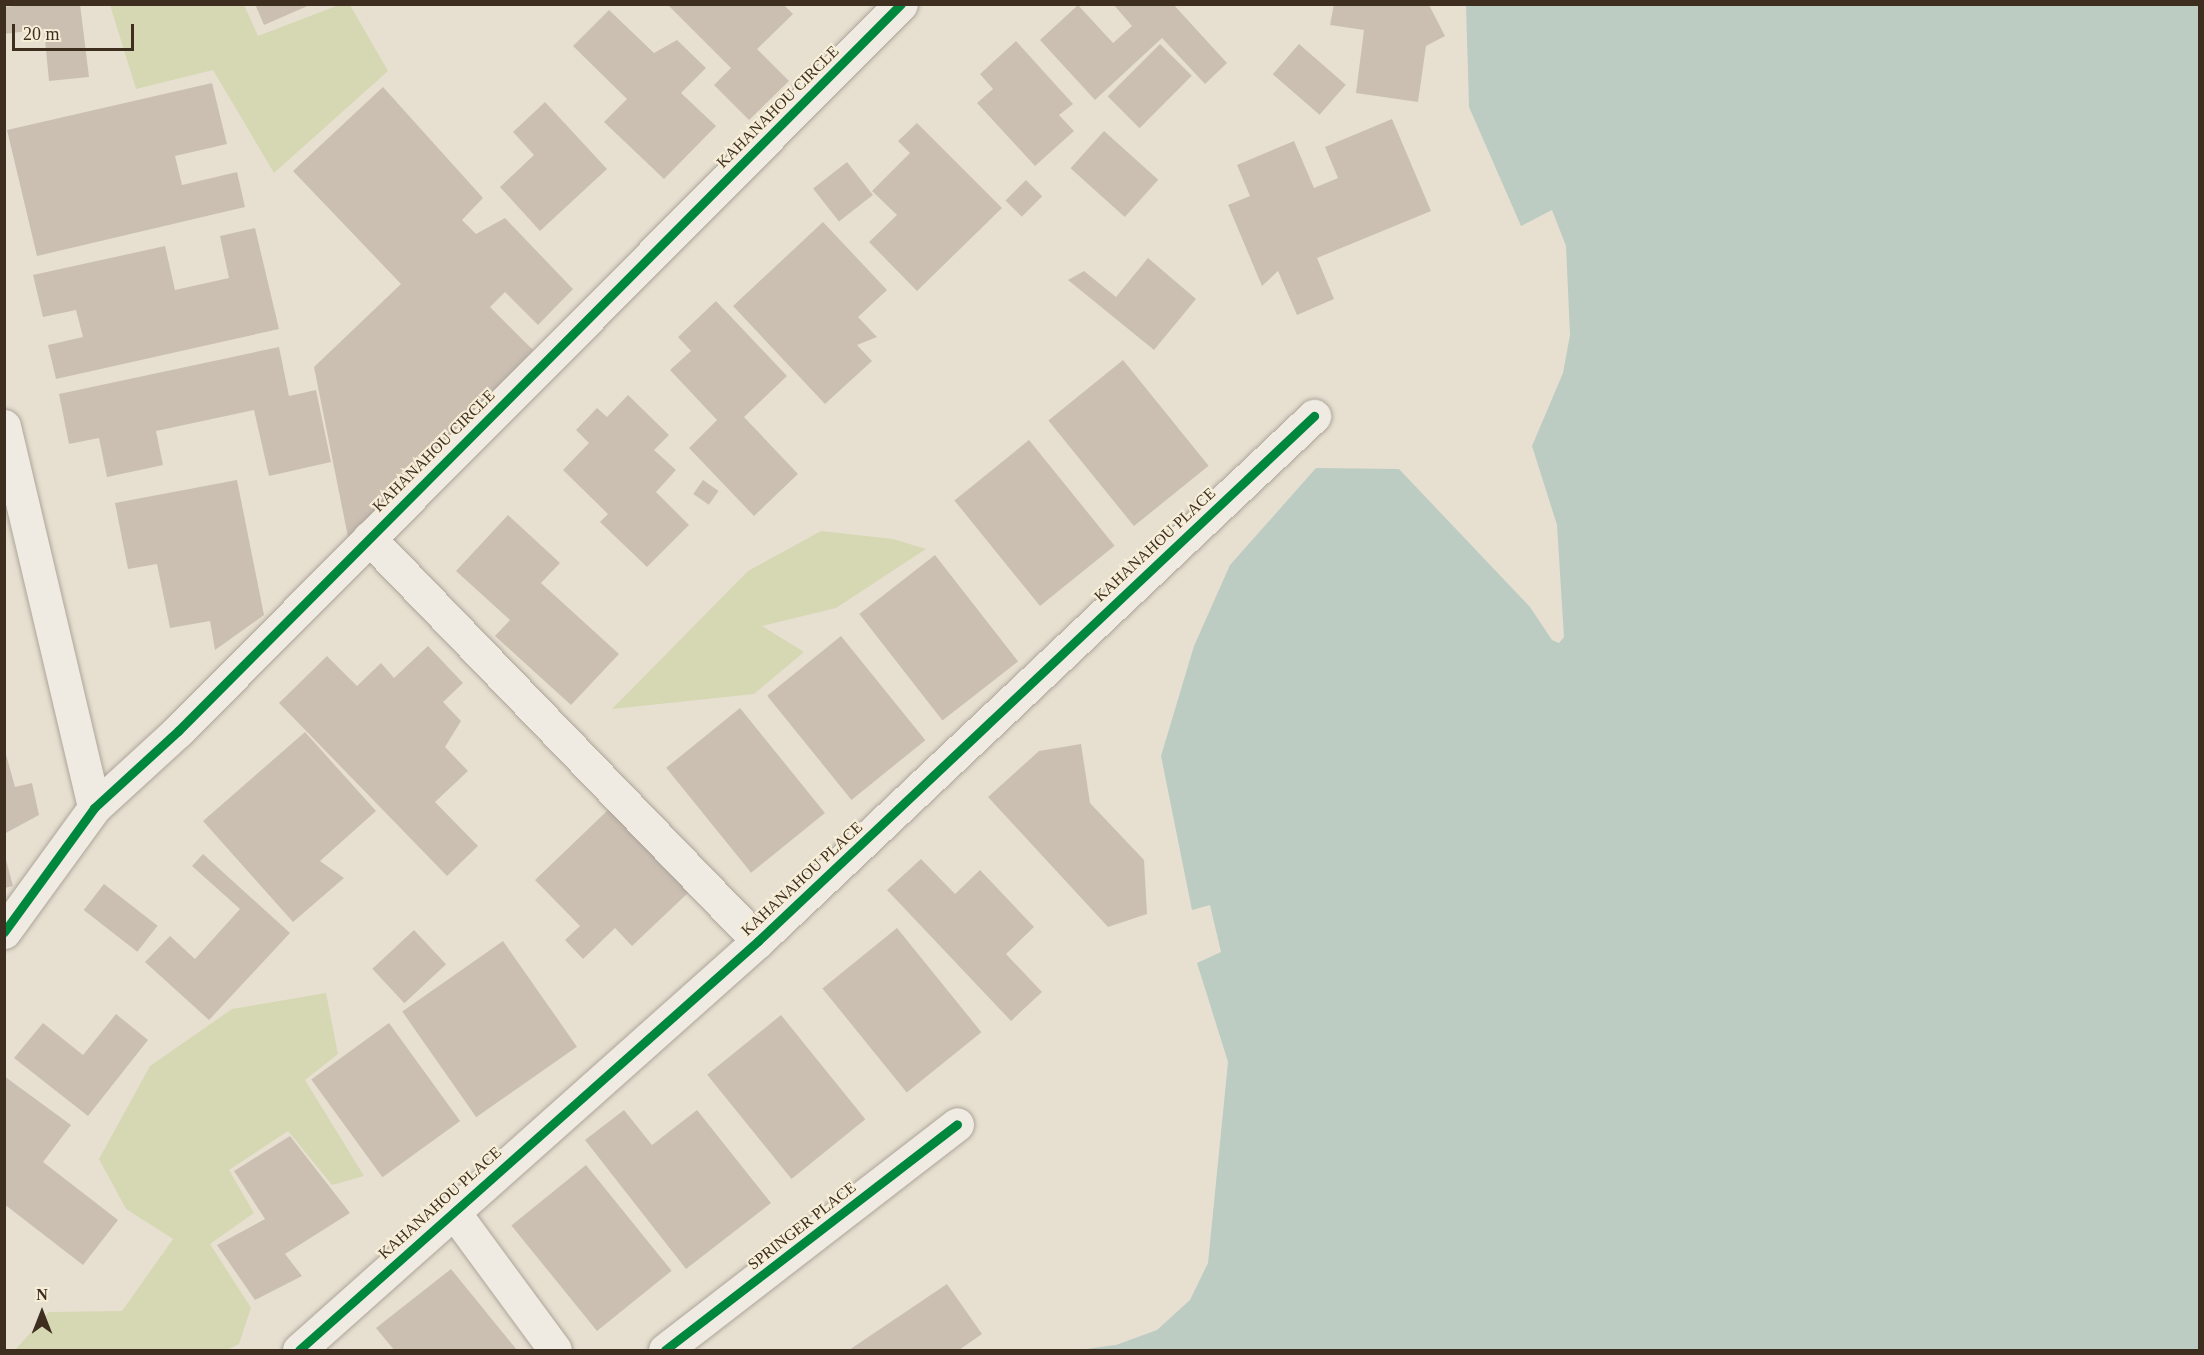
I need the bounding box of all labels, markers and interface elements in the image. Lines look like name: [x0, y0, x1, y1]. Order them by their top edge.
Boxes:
scale bar: [15, 12, 136, 50]
text: 20 m: [23, 24, 60, 44]
street label: KAHANAHOU CIRCLE: [713, 42, 843, 172]
street label: KAHANAHOU CIRCLE: [369, 386, 499, 516]
street label: KAHANAHOU PLACE: [1090, 484, 1220, 606]
street label: KAHANAHOU PLACE: [737, 818, 867, 940]
street label: KAHANAHOU PLACE: [375, 1143, 505, 1263]
street label: SPRINGER PLACE: [744, 1178, 860, 1274]
north arrow: [12, 1283, 72, 1343]
text: N: [36, 1286, 48, 1303]

